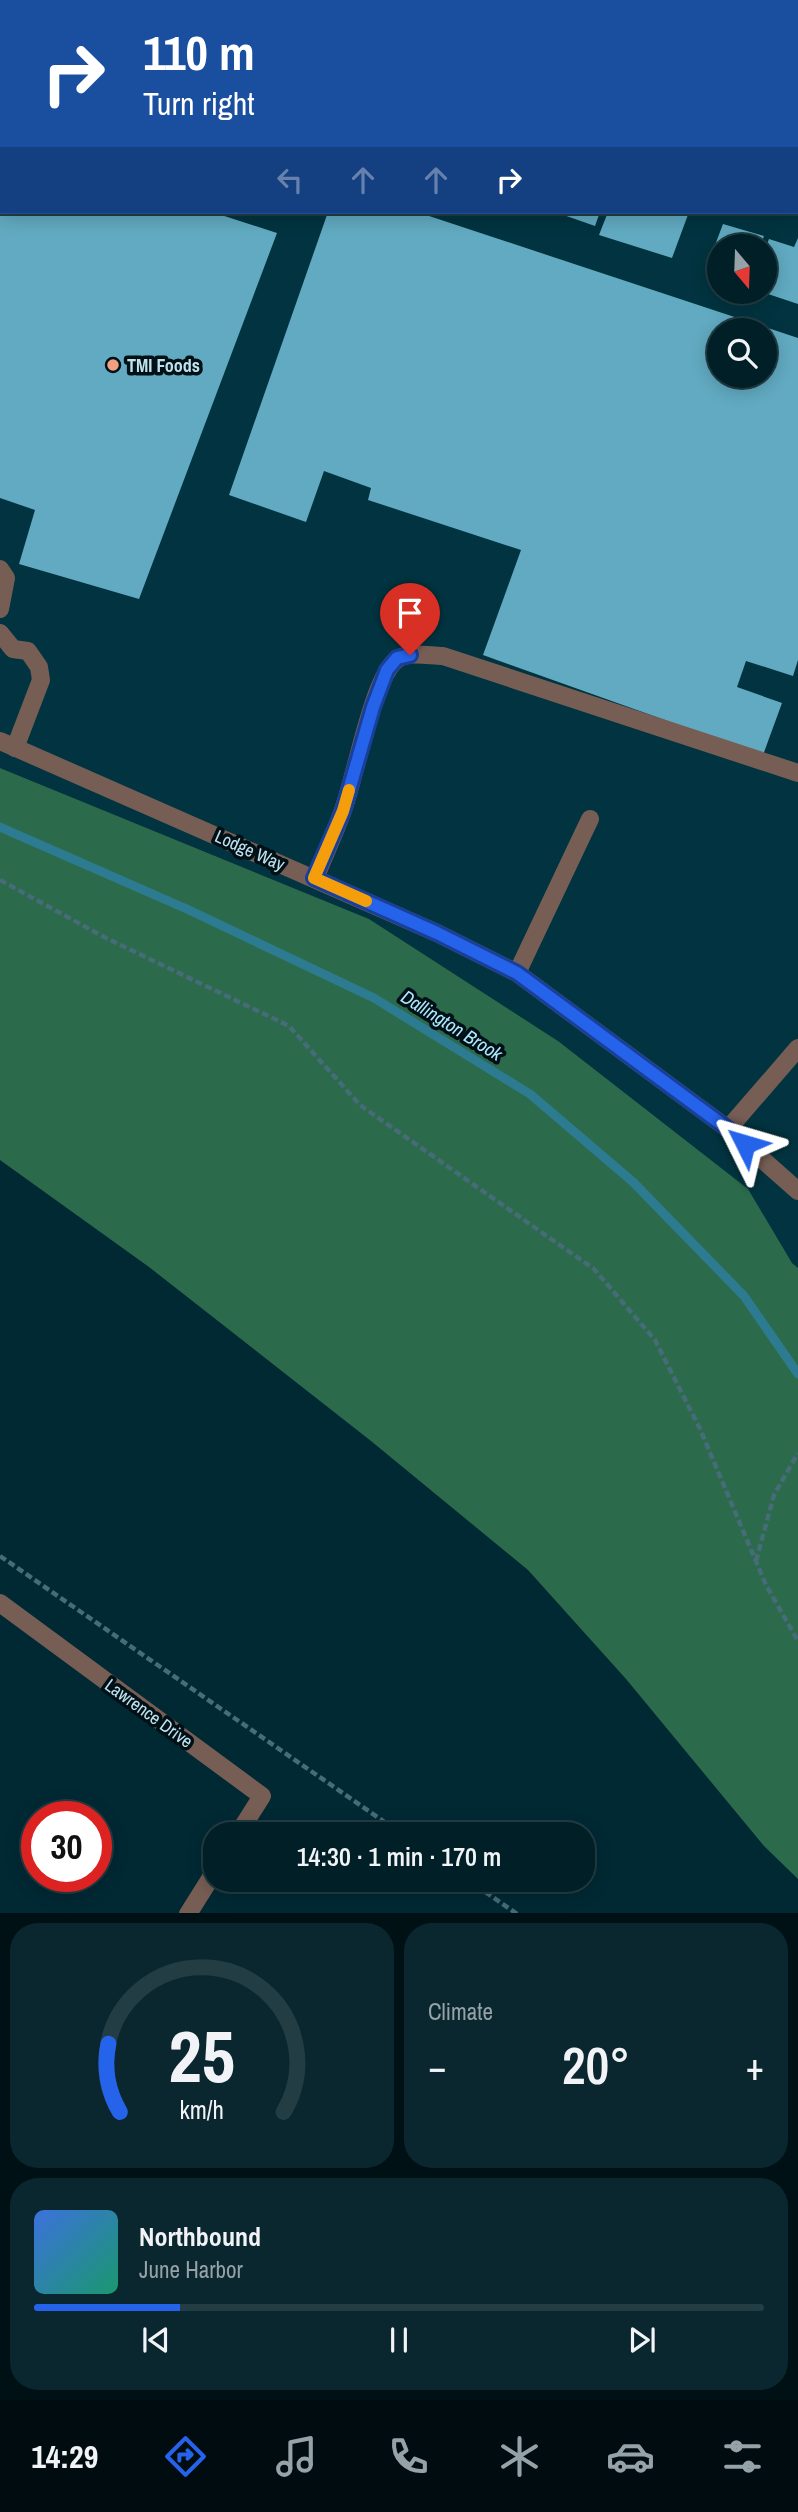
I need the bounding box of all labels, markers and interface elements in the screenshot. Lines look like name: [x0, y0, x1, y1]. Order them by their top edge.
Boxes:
text: 110 m: [143, 19, 255, 85]
icon: right: [28, 28, 119, 119]
text: Turn right: [143, 82, 255, 125]
icon: left: [271, 161, 309, 199]
icon: ahead: [344, 161, 382, 199]
icon: ahead: [417, 161, 455, 199]
icon: right: [490, 161, 528, 199]
north arrow: [707, 234, 777, 304]
map controls: [707, 234, 777, 388]
button: search: [707, 318, 777, 388]
place label: TMI Foods: [127, 353, 200, 378]
marker: TMI Foods: [105, 357, 121, 373]
pin: [380, 583, 440, 655]
icon: arrive: [391, 594, 429, 632]
street label: Lodge Way: [211, 824, 290, 877]
water label: Dallington Brook: [396, 983, 509, 1067]
position arrow: [708, 1107, 782, 1181]
street label: Lawrence Drive: [100, 1673, 198, 1753]
speed limit sign: 30: [21, 1801, 112, 1892]
text: 14:30 · 1 min · 170 m: [297, 1839, 501, 1874]
text: Climate: [428, 1996, 493, 2027]
text: 25: [169, 2007, 235, 2105]
text: 20°: [562, 2030, 630, 2100]
text: −: [428, 2041, 446, 2092]
text: +: [746, 2041, 764, 2092]
text: km/h: [180, 2092, 224, 2126]
text: Northbound: [139, 2219, 261, 2254]
text: June Harbor: [139, 2254, 243, 2285]
icon: previous: [137, 2321, 175, 2359]
icon: pause: [380, 2321, 418, 2359]
icon: next: [623, 2321, 661, 2359]
icon: directions: [161, 2432, 210, 2481]
icon: music: [272, 2432, 321, 2481]
icon: phone: [384, 2432, 433, 2481]
icon: climate: [495, 2432, 544, 2481]
icon: car: [606, 2432, 655, 2481]
icon: filters: [718, 2432, 767, 2481]
text: 14:29: [31, 2435, 98, 2478]

